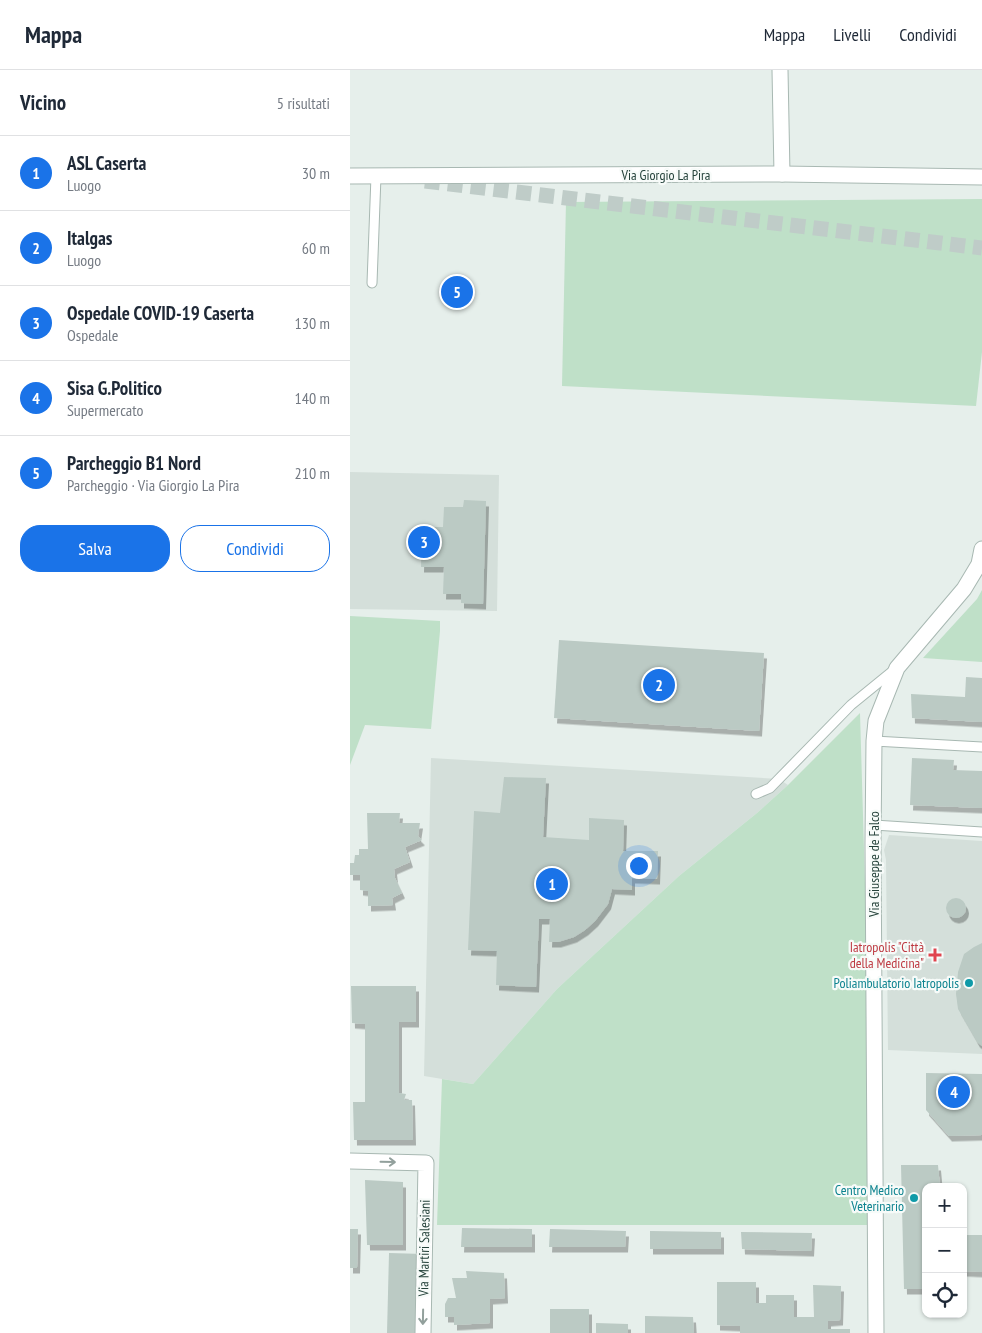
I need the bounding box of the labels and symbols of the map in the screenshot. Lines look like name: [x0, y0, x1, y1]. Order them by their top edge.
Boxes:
street label: Via Giorgio La Pira: [621, 166, 710, 184]
pin: 5: [441, 273, 473, 311]
pin: 3: [408, 523, 440, 561]
pin: 2: [643, 666, 675, 704]
street label: Via Giuseppe de Falco: [865, 811, 883, 918]
your location: [626, 853, 652, 879]
pin: 1: [536, 865, 568, 903]
place label: Iatropolis "Città della Medicina": [850, 938, 924, 972]
marker: Iatropolis "Città della Medicina": [928, 948, 942, 962]
place label: Poliambulatorio Iatropolis: [834, 974, 959, 992]
marker: Poliambulatorio Iatropolis: [963, 977, 975, 989]
pin: 4: [938, 1073, 970, 1111]
one-way arrow: [380, 1157, 396, 1167]
place label: Centro Medico Veterinario: [835, 1181, 904, 1215]
marker: Centro Medico Veterinario: [908, 1192, 920, 1204]
street label: Via Martiri Salesiani: [414, 1199, 434, 1298]
one-way arrow: [418, 1308, 428, 1325]

